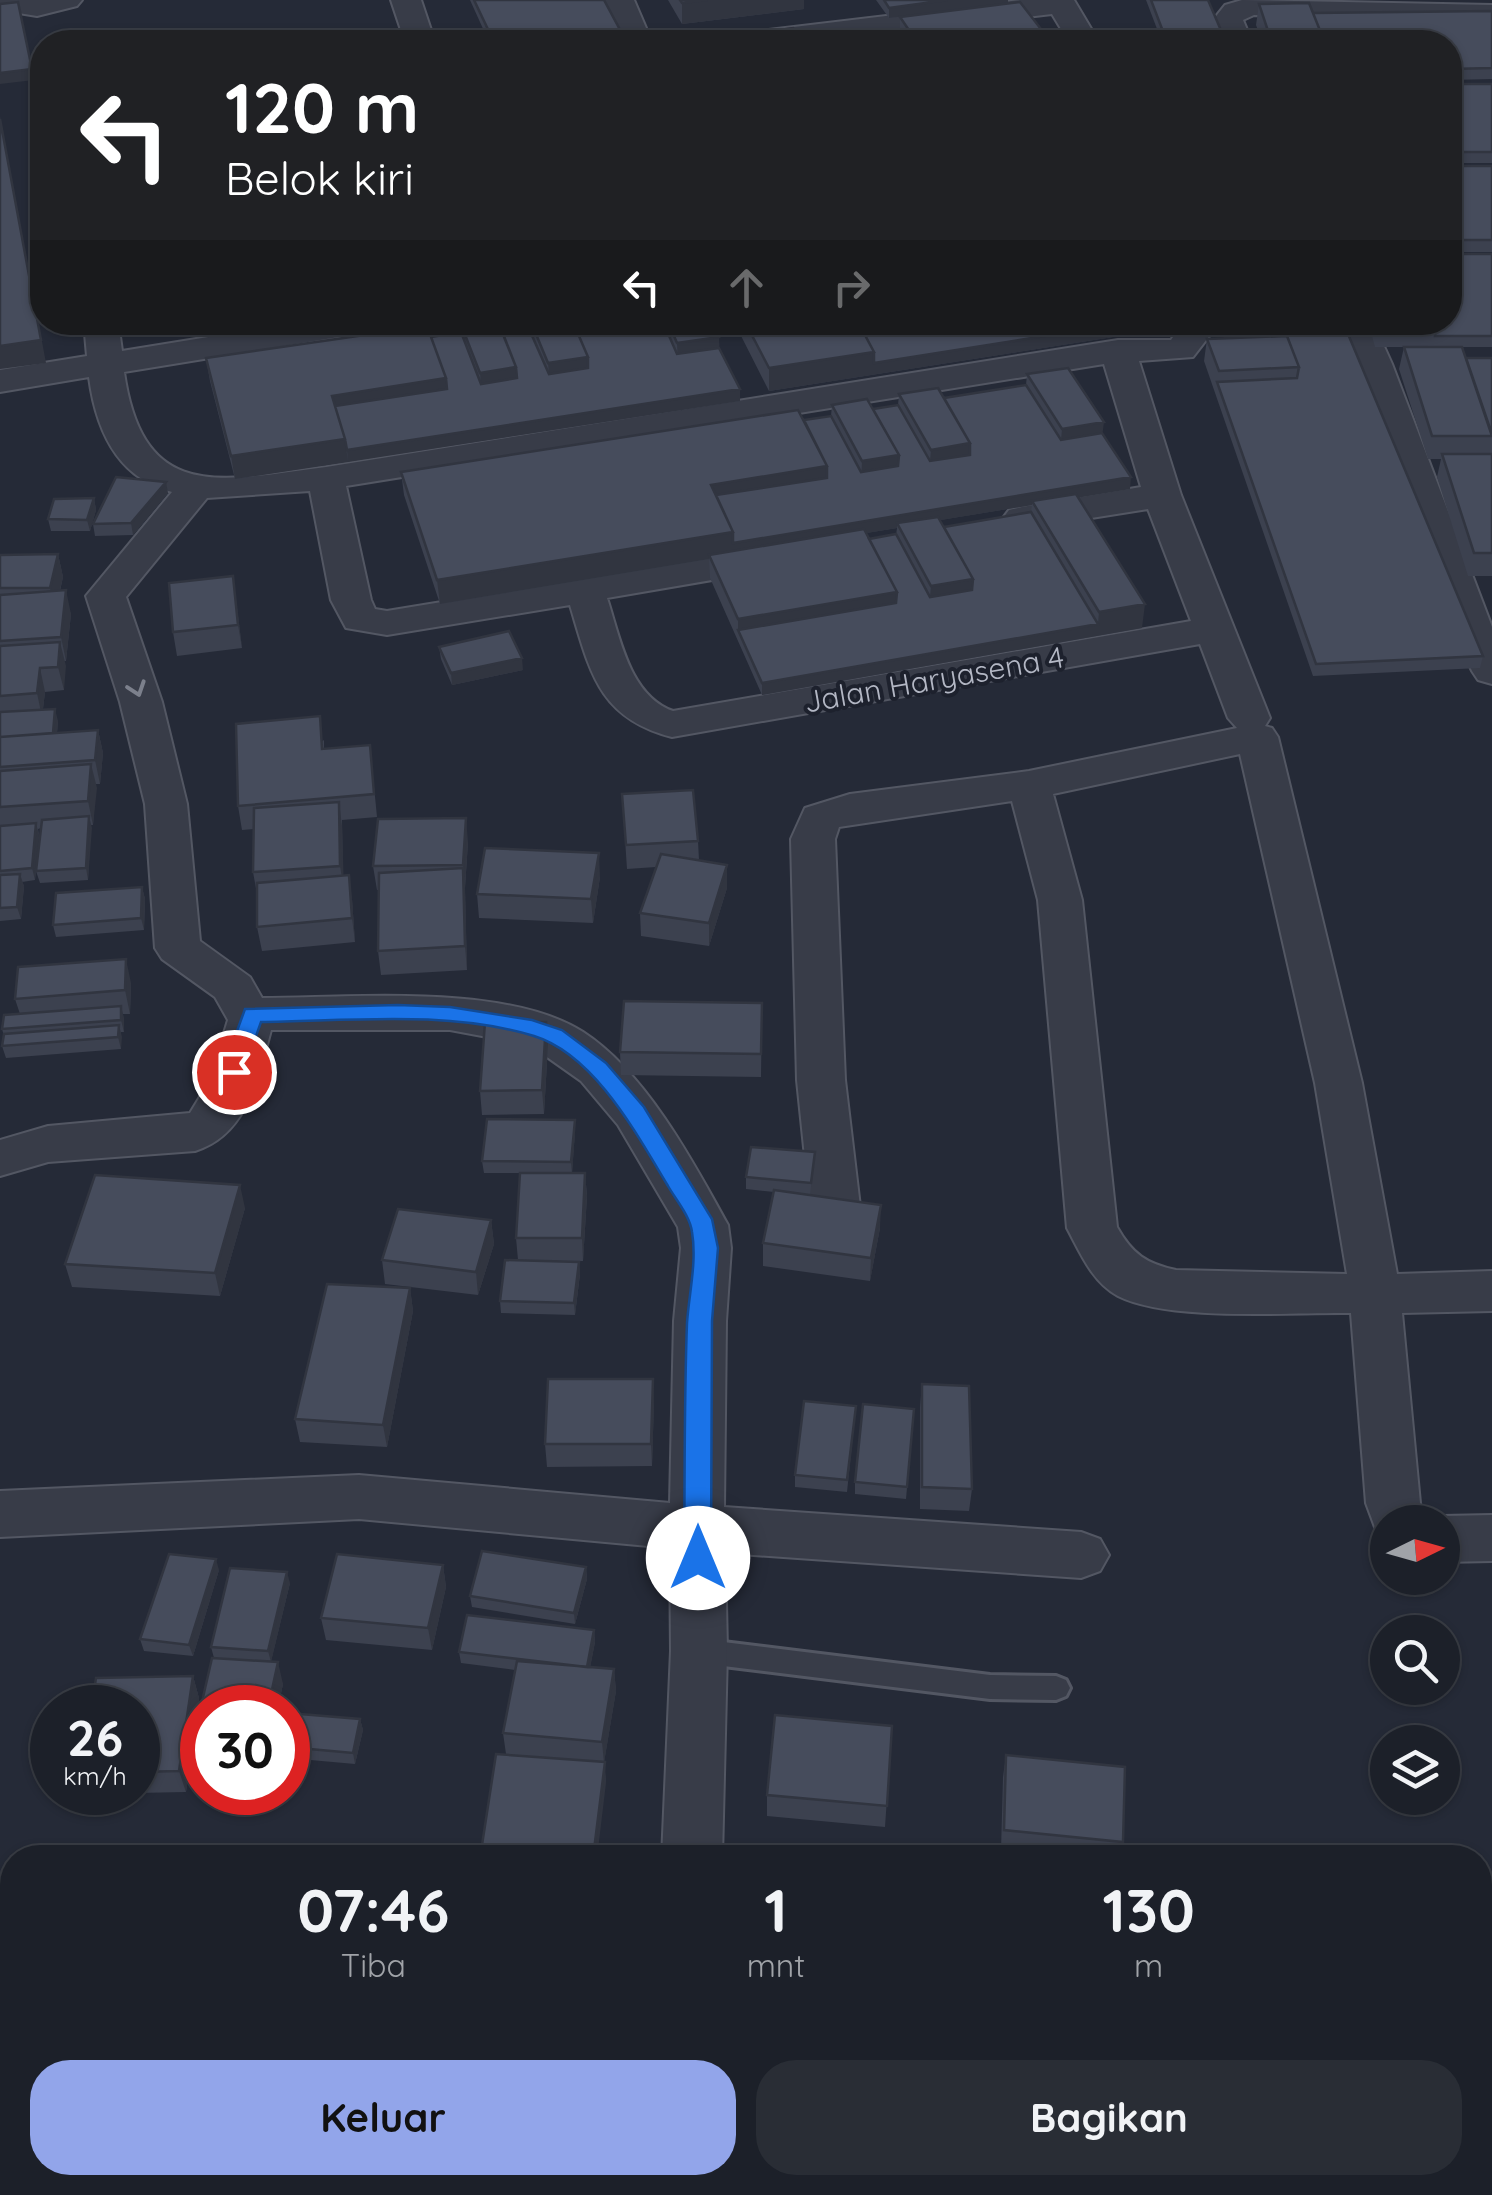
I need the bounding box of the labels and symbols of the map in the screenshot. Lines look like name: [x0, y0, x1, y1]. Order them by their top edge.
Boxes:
street label: Jalan Haryasena 4: [801, 637, 1067, 721]
one-way arrow: [125, 679, 145, 696]
pin: [192, 1030, 277, 1115]
north arrow: [1370, 1505, 1460, 1595]
position arrow: [646, 1506, 750, 1610]
speed limit sign: 30: [180, 1685, 310, 1815]

